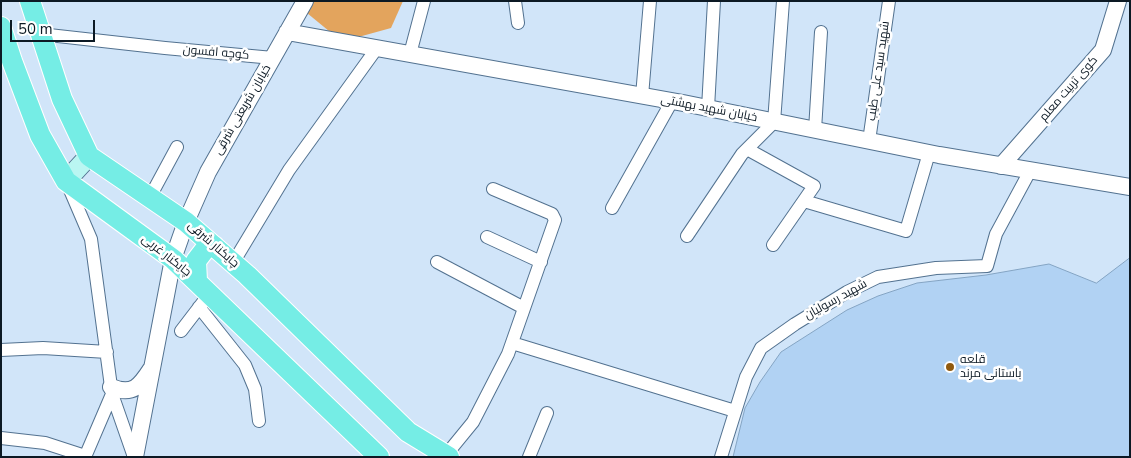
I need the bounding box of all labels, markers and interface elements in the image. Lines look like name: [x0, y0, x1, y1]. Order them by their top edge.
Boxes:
scale bar: [12, 10, 98, 42]
text: 50 m: [18, 19, 53, 39]
street label: شهید سید علی طیب: [865, 20, 893, 122]
street label: كوچه افسون: [182, 43, 250, 63]
street label: کوی تربیت معلم: [1037, 53, 1101, 125]
street label: خیابان شریعتی شرقی: [211, 62, 275, 158]
street label: خیابان شهید بهشتی: [660, 93, 758, 125]
street label: چایکنار شرقی: [184, 219, 242, 271]
street label: چایکنار غربی: [138, 232, 194, 280]
street label: شهید رسولیان: [802, 277, 870, 323]
place label: قلعه باستانی مرند: [960, 353, 1022, 381]
marker: قلعه باستانی مرند: [944, 361, 956, 373]

